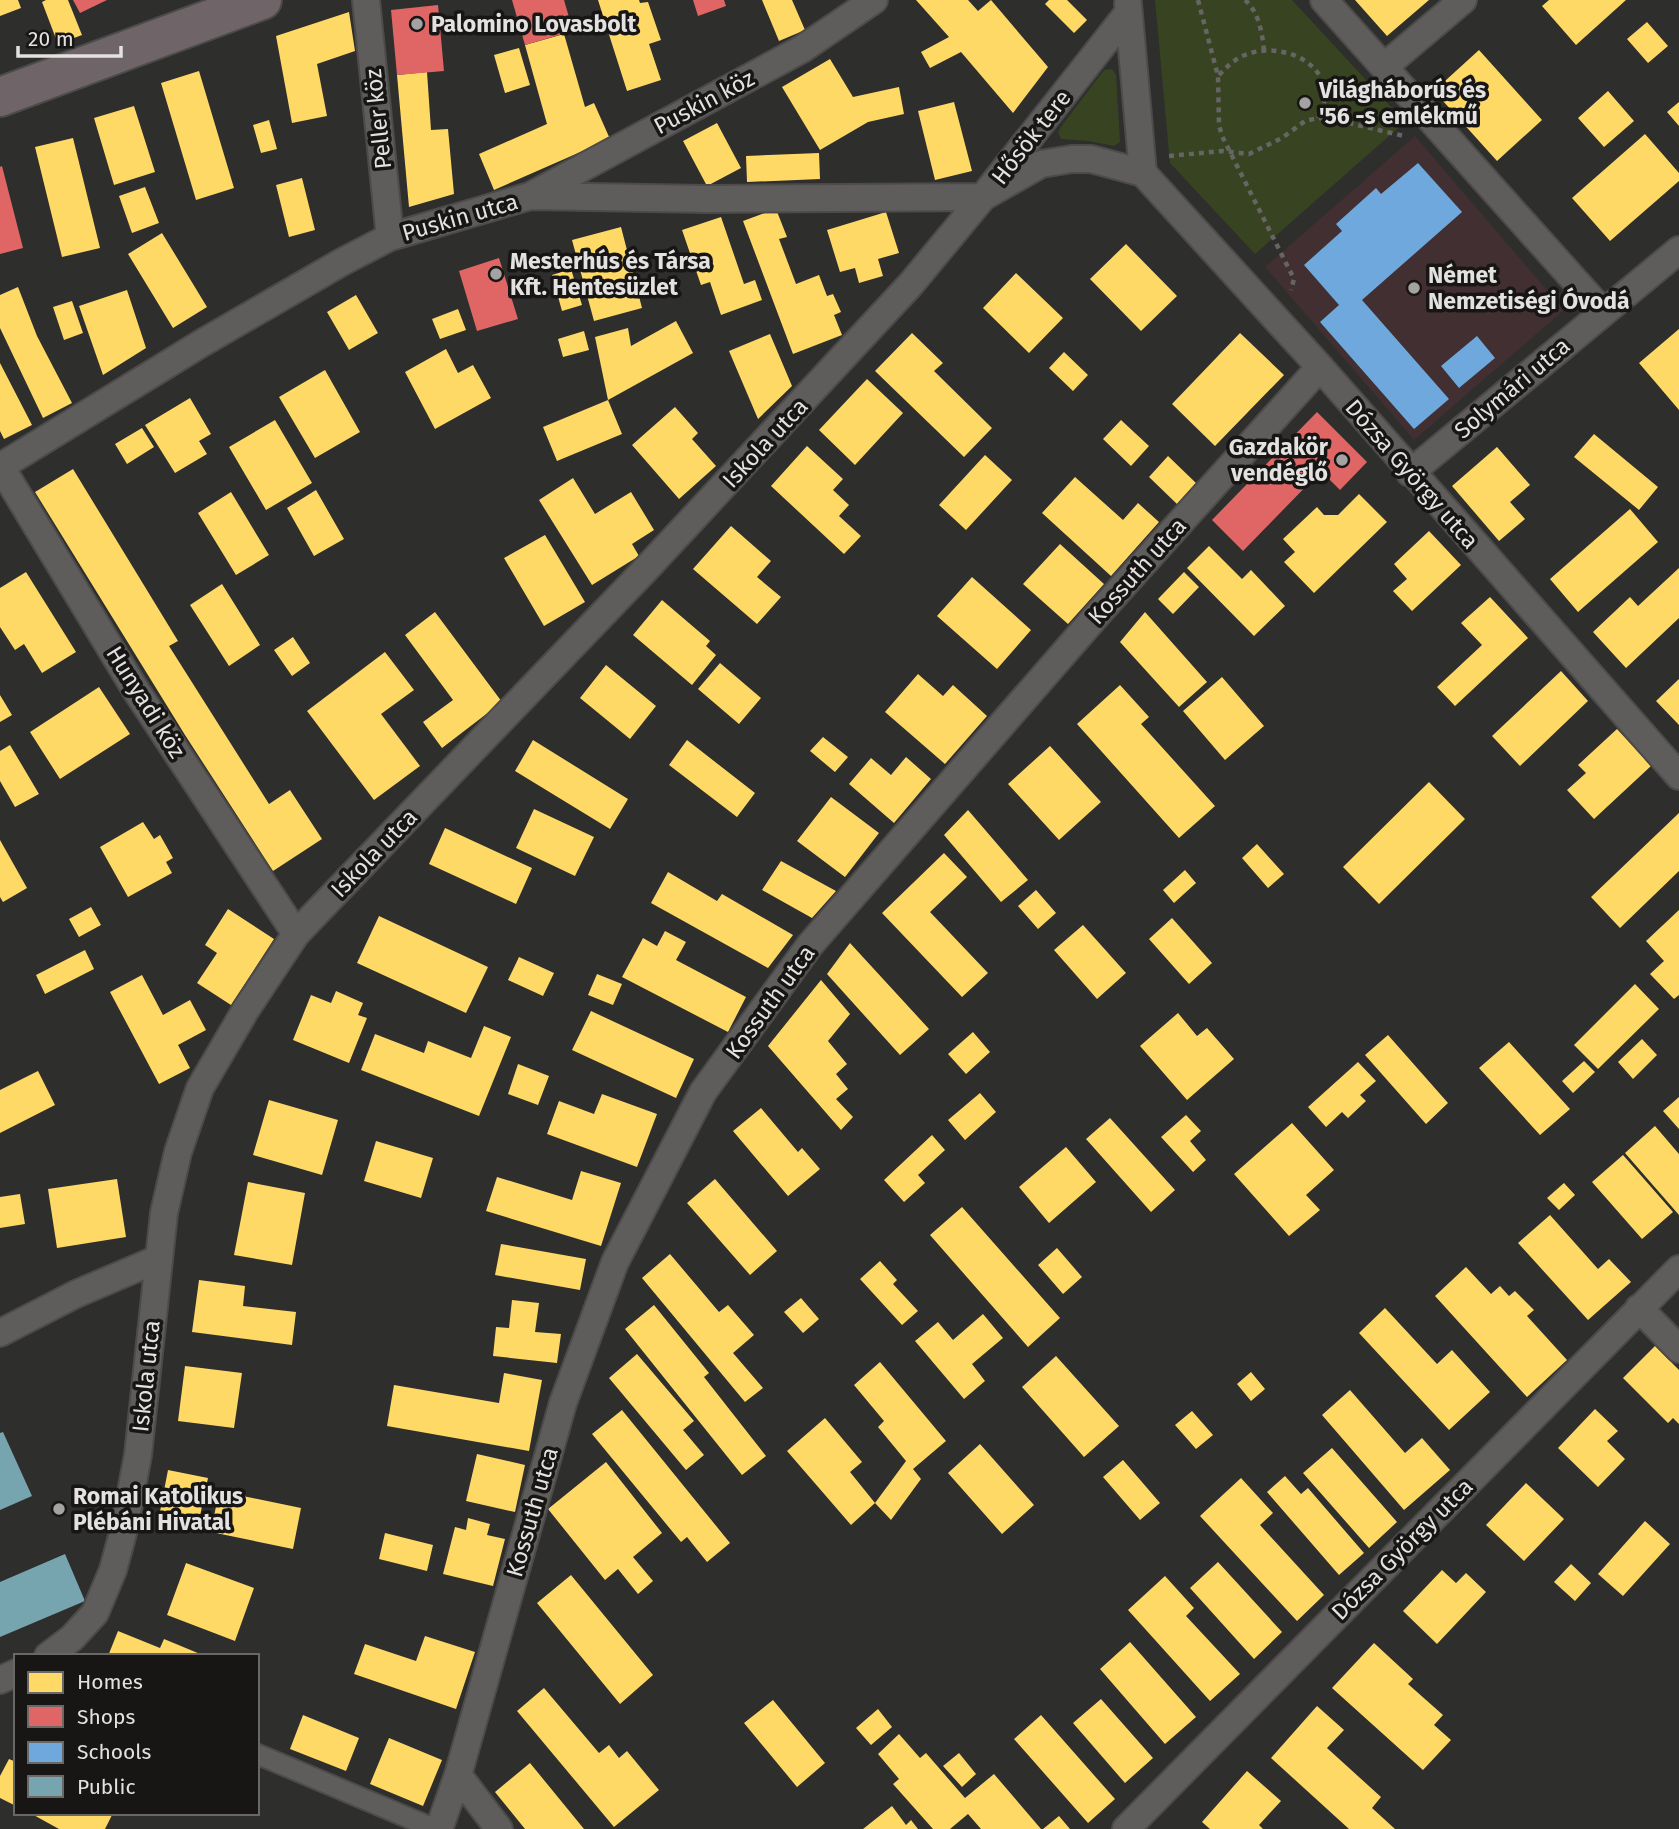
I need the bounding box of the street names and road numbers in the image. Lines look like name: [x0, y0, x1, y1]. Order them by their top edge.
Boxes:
street label: Puskin köz: [649, 64, 759, 140]
street label: Peller köz: [359, 67, 397, 171]
street label: Hősök tere: [985, 84, 1077, 190]
street label: Puskin utca: [399, 187, 521, 247]
street label: Solymári utca: [1449, 332, 1575, 444]
street label: Iskola utca: [716, 392, 814, 494]
street label: Dózsa György utca: [1340, 394, 1484, 554]
street label: Kossuth utca: [1082, 512, 1192, 630]
street label: Hunyadi köz: [100, 641, 192, 763]
street label: Iskola utca: [325, 803, 423, 903]
street label: Kossuth utca: [719, 940, 821, 1064]
street label: Iskola utca: [126, 1319, 166, 1433]
street label: Kossuth utca: [500, 1444, 564, 1580]
street label: Dózsa György utca: [1325, 1472, 1479, 1626]

